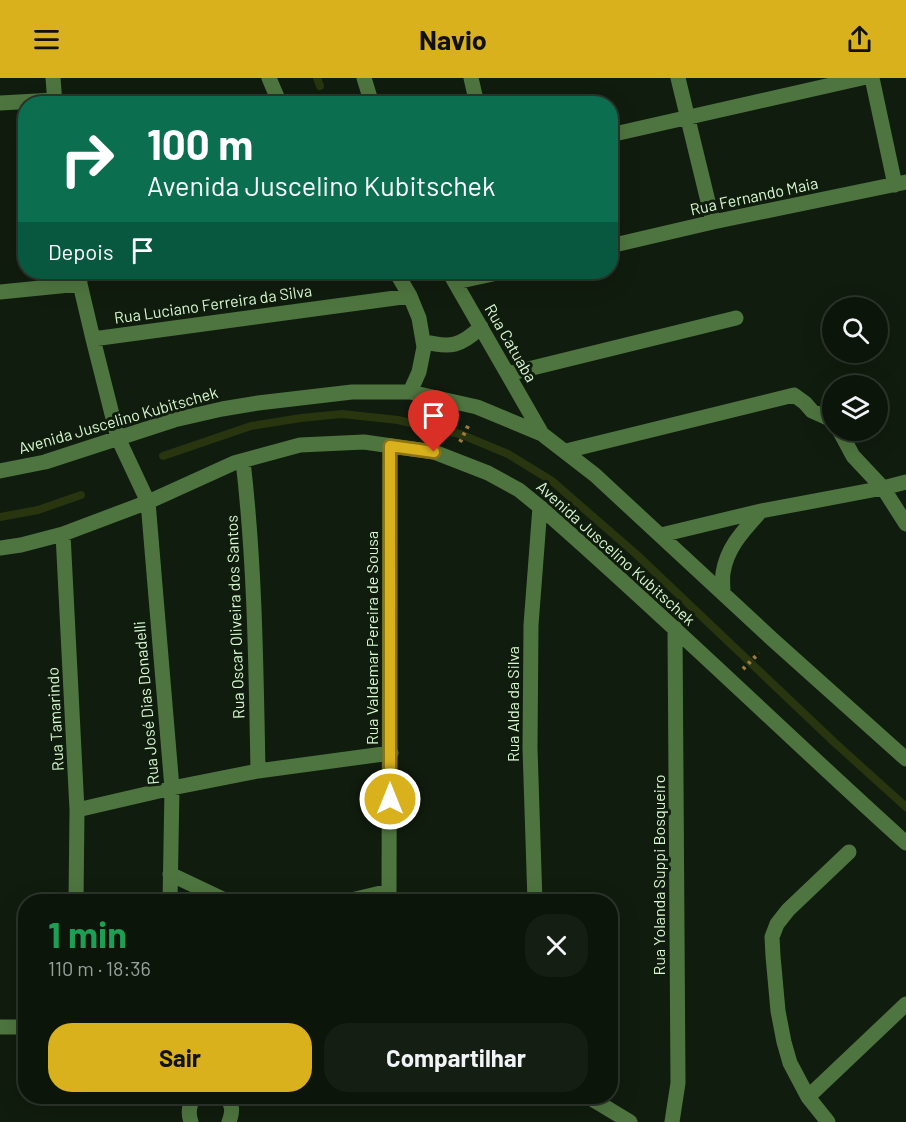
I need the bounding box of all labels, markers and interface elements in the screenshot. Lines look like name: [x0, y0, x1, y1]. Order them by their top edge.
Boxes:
icon: menu: [30, 23, 63, 56]
text: Navio: [419, 23, 487, 55]
icon: share: [843, 23, 876, 56]
text: 100 m: [147, 118, 253, 168]
icon: right: [48, 120, 126, 198]
text: Avenida Juscelino Kubitschek: [147, 169, 495, 201]
street label: Rua Fernando Maia: [688, 173, 820, 218]
icon: arrive: [126, 234, 159, 267]
text: Depois: [48, 238, 114, 264]
street label: Rua Luciano Ferreira da Silva: [113, 280, 313, 327]
map controls: [822, 297, 888, 441]
button: search: [822, 297, 888, 363]
street label: Rua Catuaba: [481, 300, 541, 385]
button: layers: [822, 375, 888, 441]
street label: Avenida Juscelino Kubitschek: [16, 382, 220, 457]
pin: [408, 390, 459, 452]
icon: arrive: [417, 399, 450, 432]
street label: Avenida Juscelino Kubitschek: [533, 476, 699, 629]
street label: Rua Oscar Oliveira dos Santos: [221, 515, 248, 719]
street label: Rua Valdemar Pereira de Sousa: [362, 531, 381, 745]
street label: Rua José Dias Donadelli: [129, 620, 162, 786]
street label: Rua Alda da Silva: [503, 646, 522, 762]
street label: Rua Tamarindo: [42, 667, 67, 771]
position arrow: [358, 767, 422, 831]
street label: Rua Yolanda Suppi Bosqueiro: [649, 775, 668, 975]
text: 1 min: [48, 912, 127, 955]
button: close: [525, 914, 588, 977]
text: 110 m · 18:36: [48, 956, 151, 980]
button: Sair: [48, 1023, 312, 1092]
button: Compartilhar: [324, 1023, 588, 1092]

